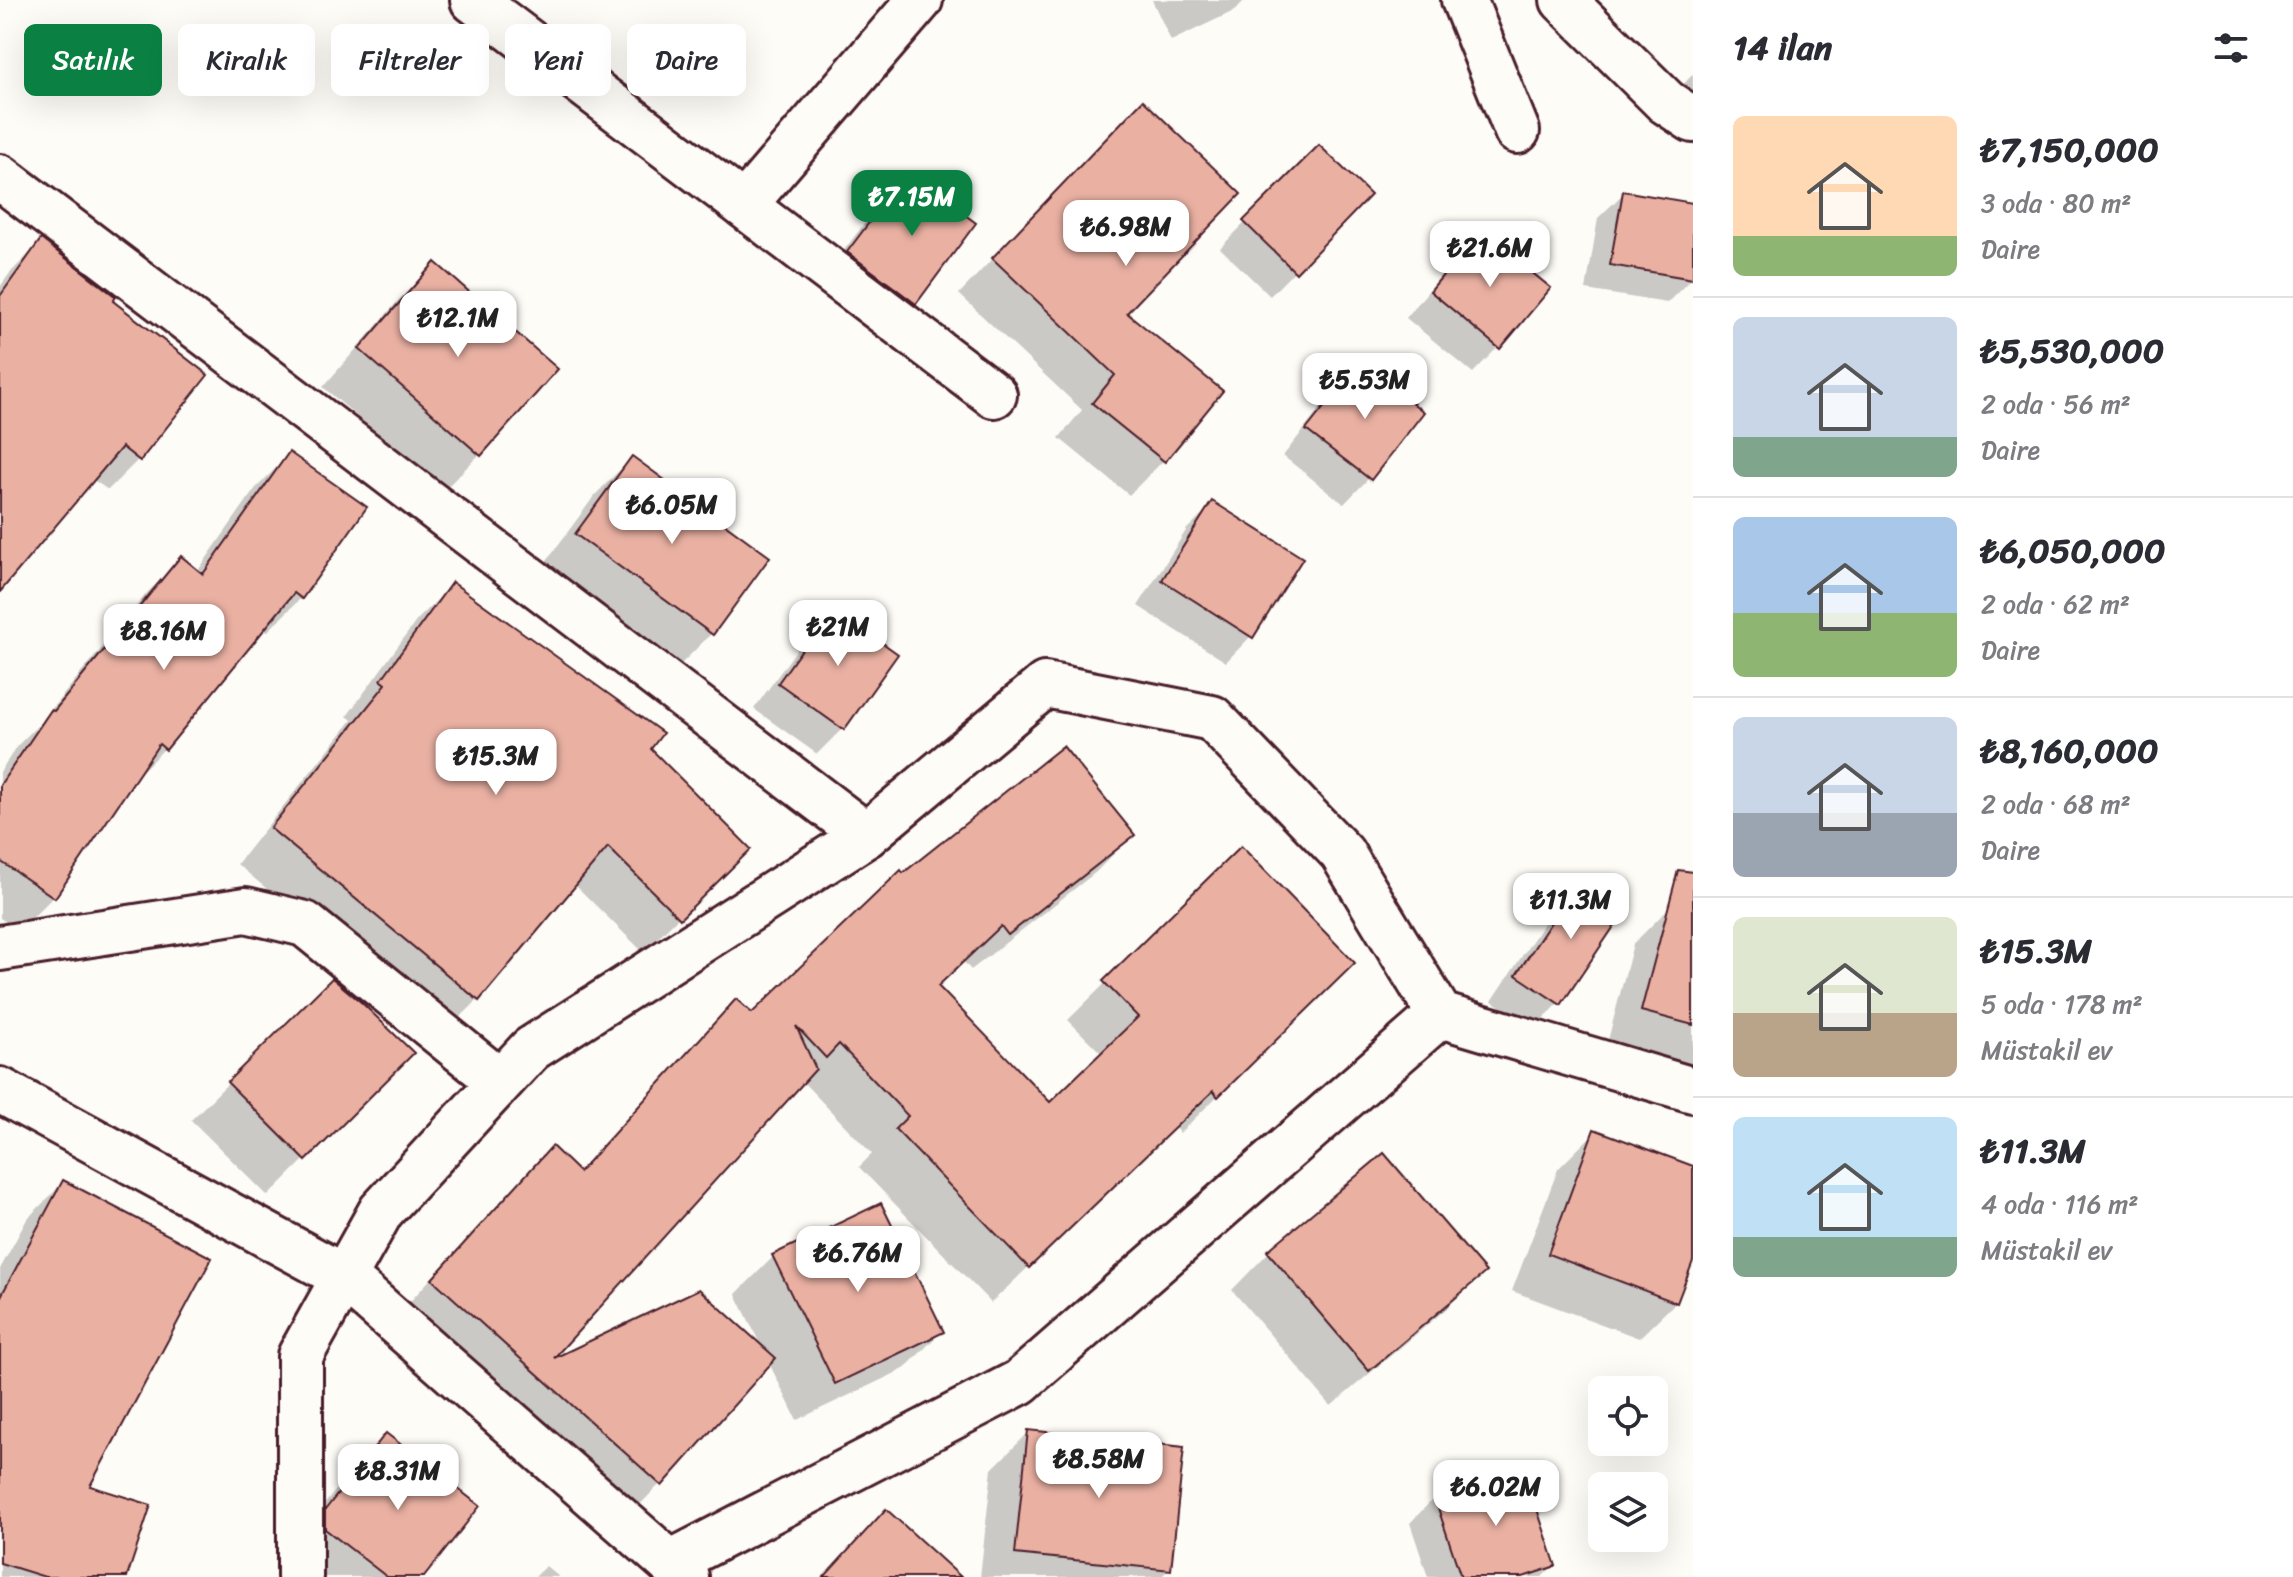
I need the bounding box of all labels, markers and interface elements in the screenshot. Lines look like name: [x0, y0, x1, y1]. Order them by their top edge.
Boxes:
text: 14 ilan: [1733, 18, 1832, 78]
chip: Satılık: [24, 24, 162, 96]
chip: Kiralık: [178, 24, 315, 96]
chip: Filtreler: [331, 24, 489, 96]
chip: Yeni: [505, 24, 611, 96]
chip: Daire: [627, 24, 746, 96]
icon: filters: [2209, 26, 2253, 70]
text: ₺7,150,000: [1981, 120, 2159, 180]
icon: home: [1797, 148, 1893, 244]
pin: ₺7.15M: [847, 170, 977, 238]
text: ₺7.15M: [869, 173, 955, 219]
text: 3 oda · 80 m²: [1981, 180, 2132, 226]
pin: ₺6.98M: [1061, 200, 1191, 268]
text: ₺6.98M: [1081, 203, 1171, 249]
pin: ₺21.6M: [1425, 221, 1555, 289]
text: ₺21.6M: [1448, 224, 1532, 270]
text: Daire: [1981, 226, 2040, 272]
pin: ₺12.1M: [393, 291, 523, 359]
text: ₺12.1M: [418, 294, 498, 340]
text: ₺5,530,000: [1981, 321, 2164, 381]
icon: home: [1797, 349, 1893, 445]
pin: ₺5.53M: [1300, 353, 1430, 421]
text: ₺5.53M: [1320, 356, 1410, 402]
text: 2 oda · 56 m²: [1981, 381, 2131, 427]
text: Daire: [1981, 427, 2040, 473]
pin: ₺6.05M: [607, 478, 737, 546]
text: ₺6.05M: [627, 481, 717, 527]
text: ₺6,050,000: [1981, 521, 2166, 581]
icon: home: [1797, 549, 1893, 645]
text: 2 oda · 62 m²: [1981, 581, 2130, 627]
pin: ₺21M: [791, 600, 885, 668]
text: ₺21M: [807, 603, 869, 649]
pin: ₺8.16M: [99, 604, 229, 672]
text: ₺8.16M: [121, 607, 207, 653]
text: Daire: [1981, 627, 2040, 673]
text: ₺8,160,000: [1981, 721, 2158, 781]
pin: ₺15.3M: [431, 729, 561, 797]
text: ₺15.3M: [454, 732, 538, 778]
icon: home: [1797, 749, 1893, 845]
text: 2 oda · 68 m²: [1981, 781, 2131, 827]
text: Daire: [1981, 827, 2040, 873]
pin: ₺11.3M: [1506, 873, 1636, 941]
text: ₺11.3M: [1531, 876, 1611, 922]
text: ₺15.3M: [1981, 921, 2092, 981]
icon: home: [1797, 949, 1893, 1045]
text: 5 oda · 178 m²: [1981, 981, 2143, 1027]
text: Müstakil ev: [1981, 1027, 2112, 1073]
text: ₺11.3M: [1981, 1121, 2086, 1181]
icon: home: [1797, 1149, 1893, 1245]
text: 4 oda · 116 m²: [1981, 1181, 2138, 1227]
pin: ₺6.76M: [793, 1226, 923, 1294]
text: Müstakil ev: [1981, 1227, 2112, 1273]
text: ₺6.76M: [814, 1229, 902, 1275]
map controls: [1588, 1376, 1668, 1552]
button: locate: [1588, 1376, 1668, 1456]
pin: ₺8.58M: [1034, 1432, 1164, 1500]
text: ₺8.58M: [1054, 1435, 1144, 1481]
pin: ₺8.31M: [333, 1444, 463, 1512]
text: ₺8.31M: [356, 1447, 440, 1493]
pin: ₺6.02M: [1431, 1460, 1561, 1528]
text: ₺6.02M: [1451, 1463, 1541, 1509]
button: layers: [1588, 1472, 1668, 1552]

